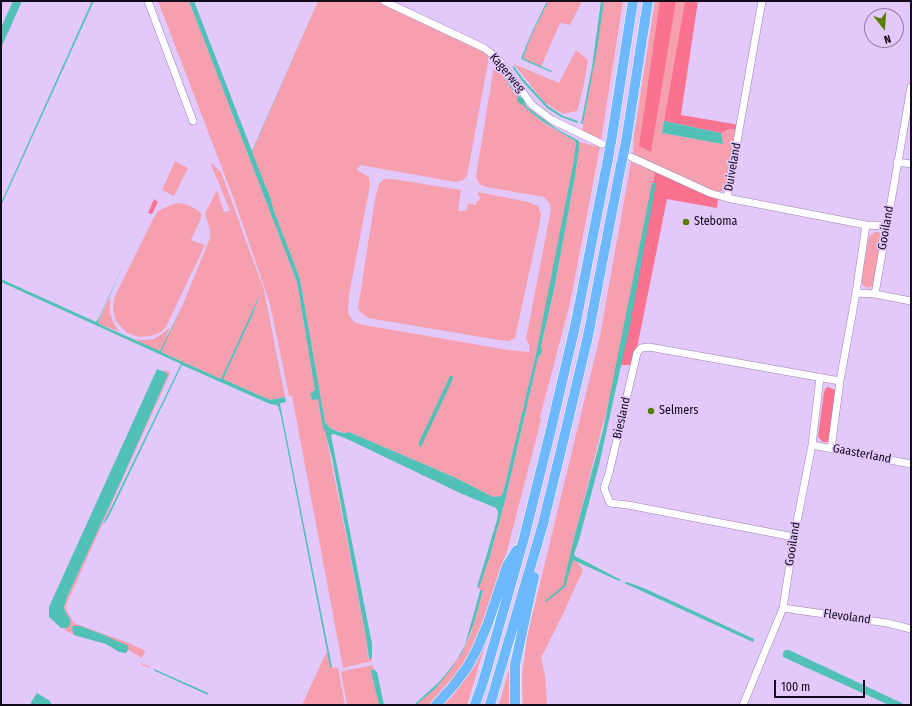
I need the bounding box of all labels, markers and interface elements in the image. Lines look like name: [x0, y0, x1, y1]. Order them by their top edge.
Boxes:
north arrow: [864, 8, 904, 48]
text: N: [882, 32, 892, 46]
street label: Kagerweg: [486, 50, 528, 96]
street label: Duiveland: [722, 142, 744, 192]
street label: Gooiland: [875, 205, 897, 251]
place label: Steboma: [694, 215, 737, 229]
marker: Steboma: [681, 217, 691, 227]
street label: Biesland: [610, 396, 634, 440]
place label: Selmers: [659, 404, 698, 418]
marker: Selmers: [646, 406, 656, 416]
street label: Gaasterland: [832, 441, 892, 467]
street label: Gooiland: [782, 521, 804, 567]
street label: Flevoland: [822, 607, 872, 627]
scale bar: [776, 672, 867, 698]
text: 100 m: [781, 680, 810, 694]

